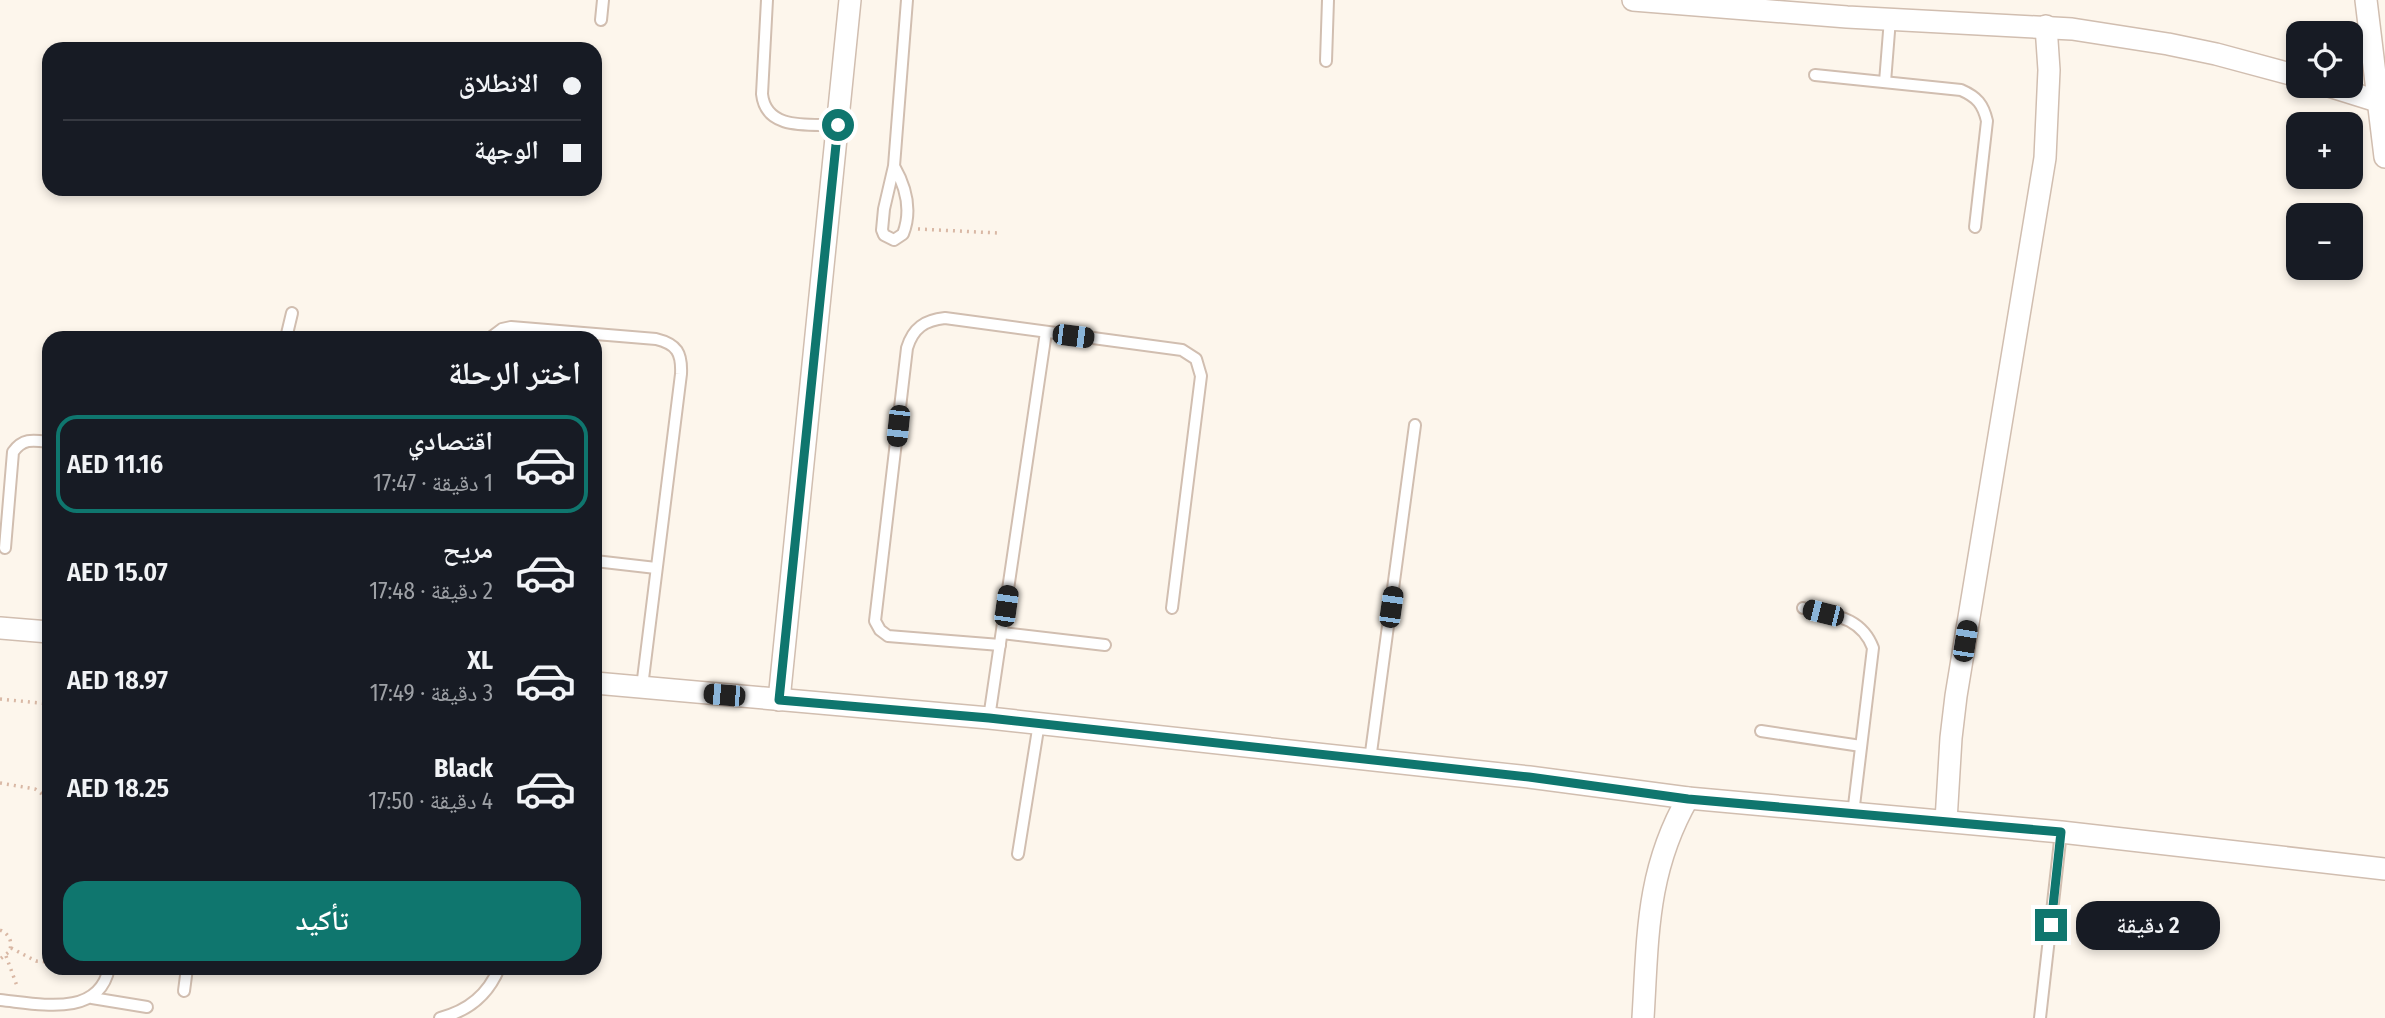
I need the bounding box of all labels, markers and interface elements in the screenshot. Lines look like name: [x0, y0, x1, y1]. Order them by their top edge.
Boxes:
map controls: [2286, 21, 2363, 280]
button: locate: [2286, 21, 2363, 98]
text: الانطلاق: [459, 68, 539, 99]
route start: [822, 109, 854, 141]
button: +: [2286, 112, 2363, 189]
text: الوجهة: [474, 135, 539, 166]
button: −: [2286, 203, 2363, 280]
car: [1051, 323, 1096, 349]
text: اختر الرحلة: [448, 354, 581, 392]
car: [886, 404, 911, 448]
text: اقتصادي: [408, 426, 493, 457]
icon: car: [514, 433, 577, 496]
text: AED 11.16: [67, 449, 163, 480]
text: 1 دقيقة · 17:47: [373, 469, 493, 497]
text: مريح: [443, 534, 493, 565]
icon: car: [514, 541, 577, 604]
text: AED 15.07: [67, 557, 168, 588]
text: 2 دقيقة · 17:48: [369, 577, 493, 605]
car: [993, 584, 1020, 628]
car: [1378, 585, 1405, 629]
car: [1801, 598, 1846, 628]
car: [1952, 619, 1979, 663]
text: XL: [467, 645, 493, 676]
icon: car: [514, 649, 577, 712]
text: AED 18.97: [67, 665, 168, 696]
text: 3 دقيقة · 17:49: [370, 679, 493, 707]
car: [703, 683, 746, 707]
text: Black: [434, 753, 493, 784]
icon: car: [514, 757, 577, 820]
text: AED 18.25: [67, 773, 169, 804]
text: 4 دقيقة · 17:50: [368, 787, 493, 815]
button: تأكيد: [63, 881, 581, 961]
callout: 2 دقيقة: [2076, 900, 2219, 950]
route end: [2035, 909, 2067, 941]
text: 2 دقيقة: [2116, 911, 2180, 939]

